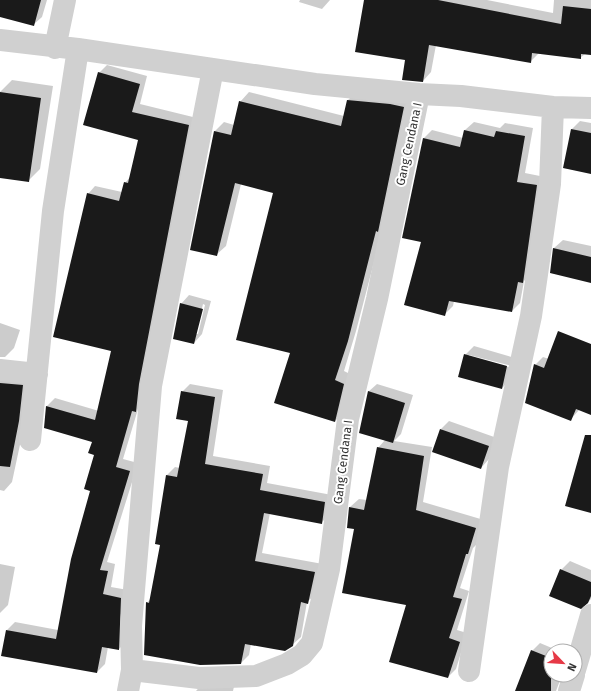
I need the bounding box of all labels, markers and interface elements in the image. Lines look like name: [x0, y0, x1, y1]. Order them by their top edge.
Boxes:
street label: Gang Cendana I: [393, 101, 425, 187]
street label: Gang Cendana I: [331, 419, 355, 505]
north arrow: [543, 643, 583, 683]
text: N: [564, 661, 579, 673]

